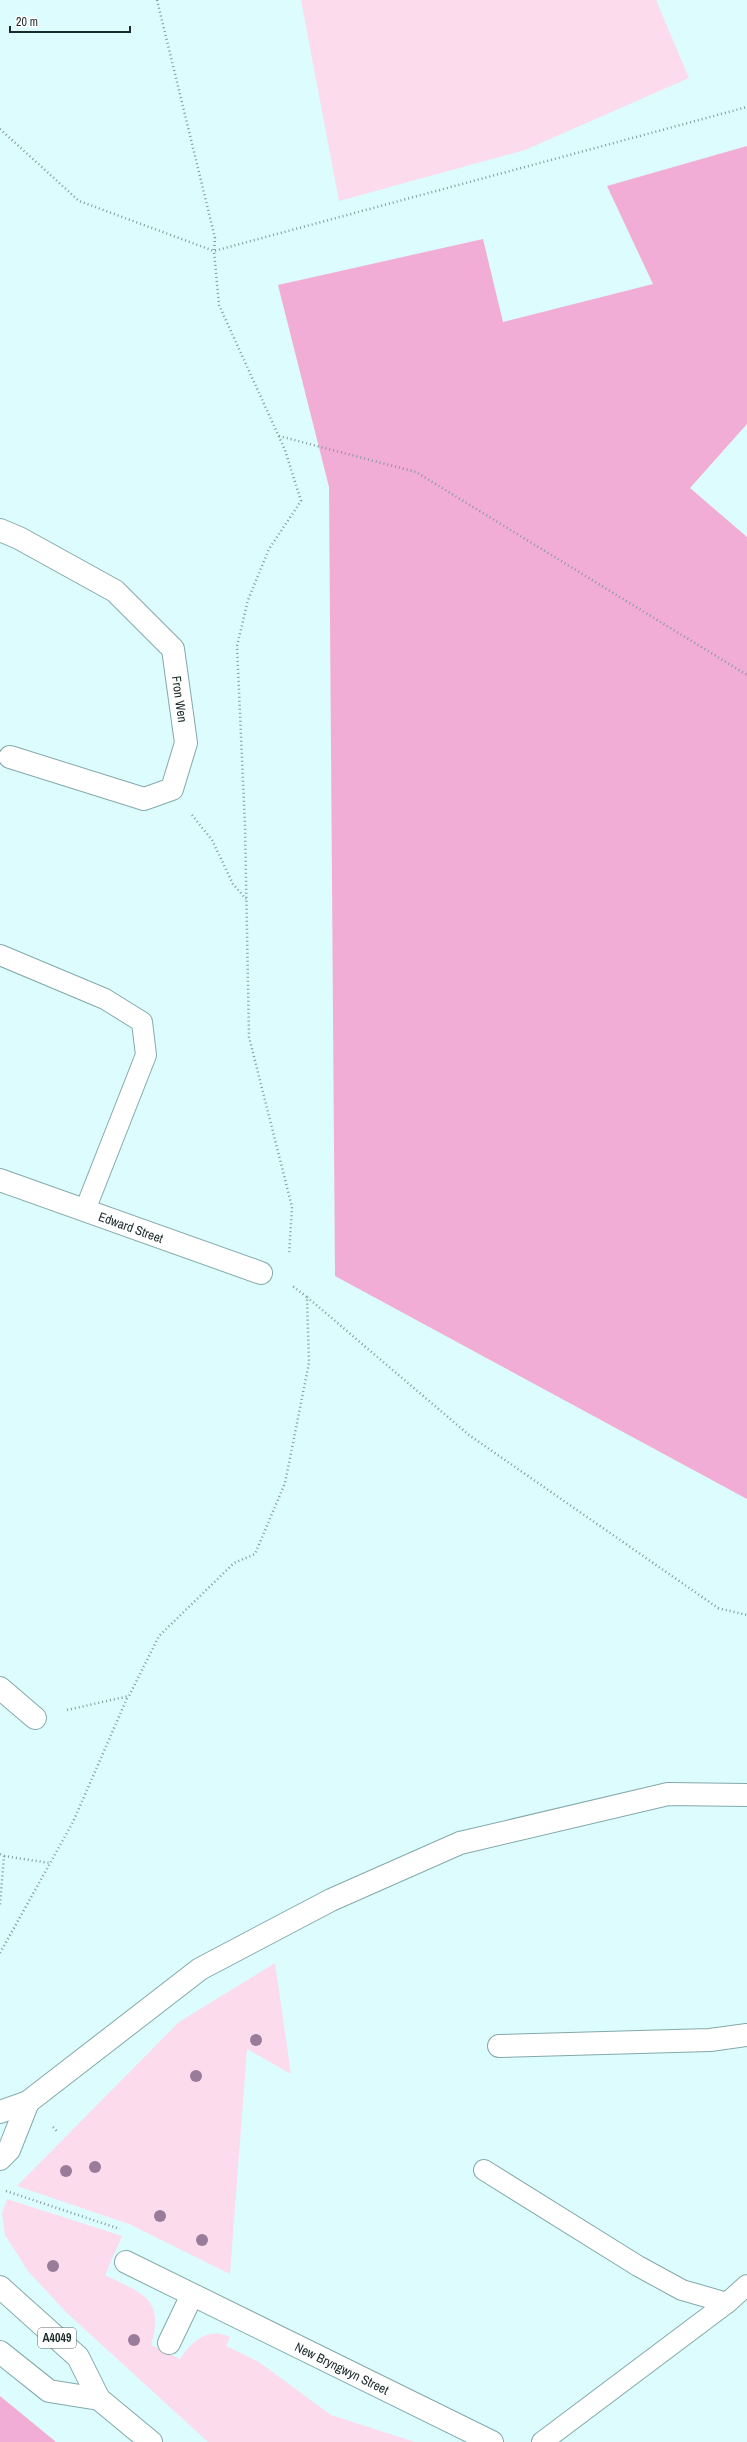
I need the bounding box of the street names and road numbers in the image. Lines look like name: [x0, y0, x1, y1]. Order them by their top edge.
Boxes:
street label: Fron Wen: [168, 675, 191, 723]
street label: Edward Street: [96, 1208, 166, 1247]
road number: A4049: [38, 2328, 76, 2348]
street label: New Bryngwyn Street: [292, 2338, 392, 2399]

